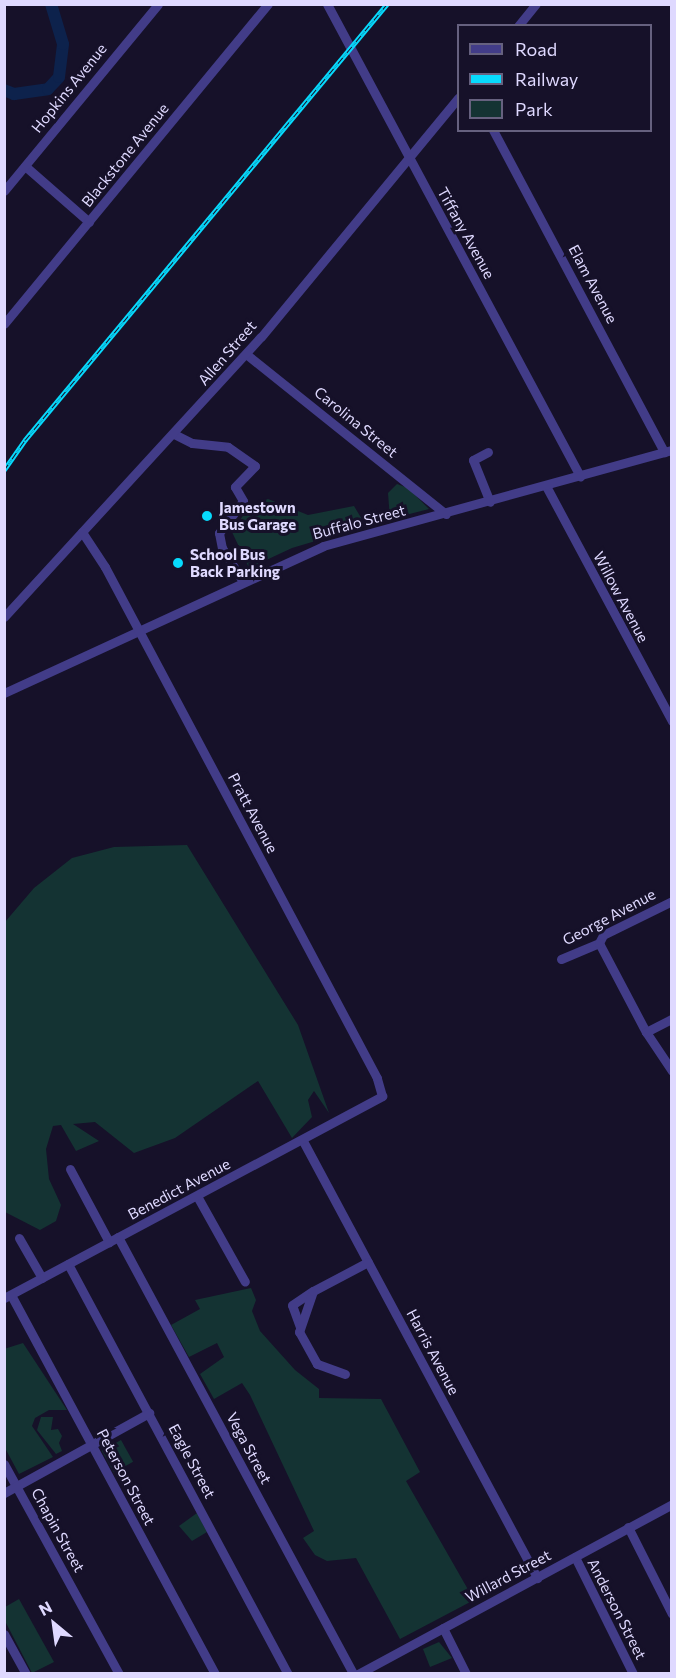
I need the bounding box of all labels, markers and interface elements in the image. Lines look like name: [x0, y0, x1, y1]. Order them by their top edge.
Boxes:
legend: [457, 24, 652, 132]
text: Road: [515, 38, 557, 60]
street label: Hopkins Avenue: [28, 40, 110, 136]
text: Railway: [515, 68, 578, 90]
text: Park: [515, 98, 553, 120]
street label: Blackstone Avenue: [78, 100, 172, 210]
street label: Tiffany Avenue: [433, 184, 499, 282]
street label: Elam Avenue: [565, 242, 621, 326]
street label: Allen Street: [194, 317, 260, 389]
street label: Carolina Street: [311, 383, 401, 461]
place label: Jamestown Bus Garage: [219, 498, 296, 533]
street label: Buffalo Street: [311, 501, 407, 543]
marker: Jamestown Bus Garage: [200, 509, 214, 523]
place label: School Bus Back Parking: [190, 545, 280, 580]
street label: Willow Avenue: [589, 548, 653, 646]
marker: School Bus Back Parking: [171, 556, 185, 570]
street label: Pratt Avenue: [224, 770, 282, 856]
street label: George Avenue: [559, 885, 659, 949]
street label: Benedict Avenue: [125, 1155, 233, 1223]
street label: Harris Avenue: [403, 1306, 463, 1398]
street label: Vega Street: [223, 1409, 275, 1487]
street label: Eagle Street: [165, 1421, 219, 1501]
street label: Peterson Street: [93, 1426, 159, 1528]
street label: Chapin Street: [28, 1485, 88, 1575]
street label: Willard Street: [462, 1546, 554, 1606]
street label: Anderson Street: [584, 1556, 650, 1662]
north arrow: [24, 1594, 84, 1654]
text: N: [35, 1597, 55, 1619]

